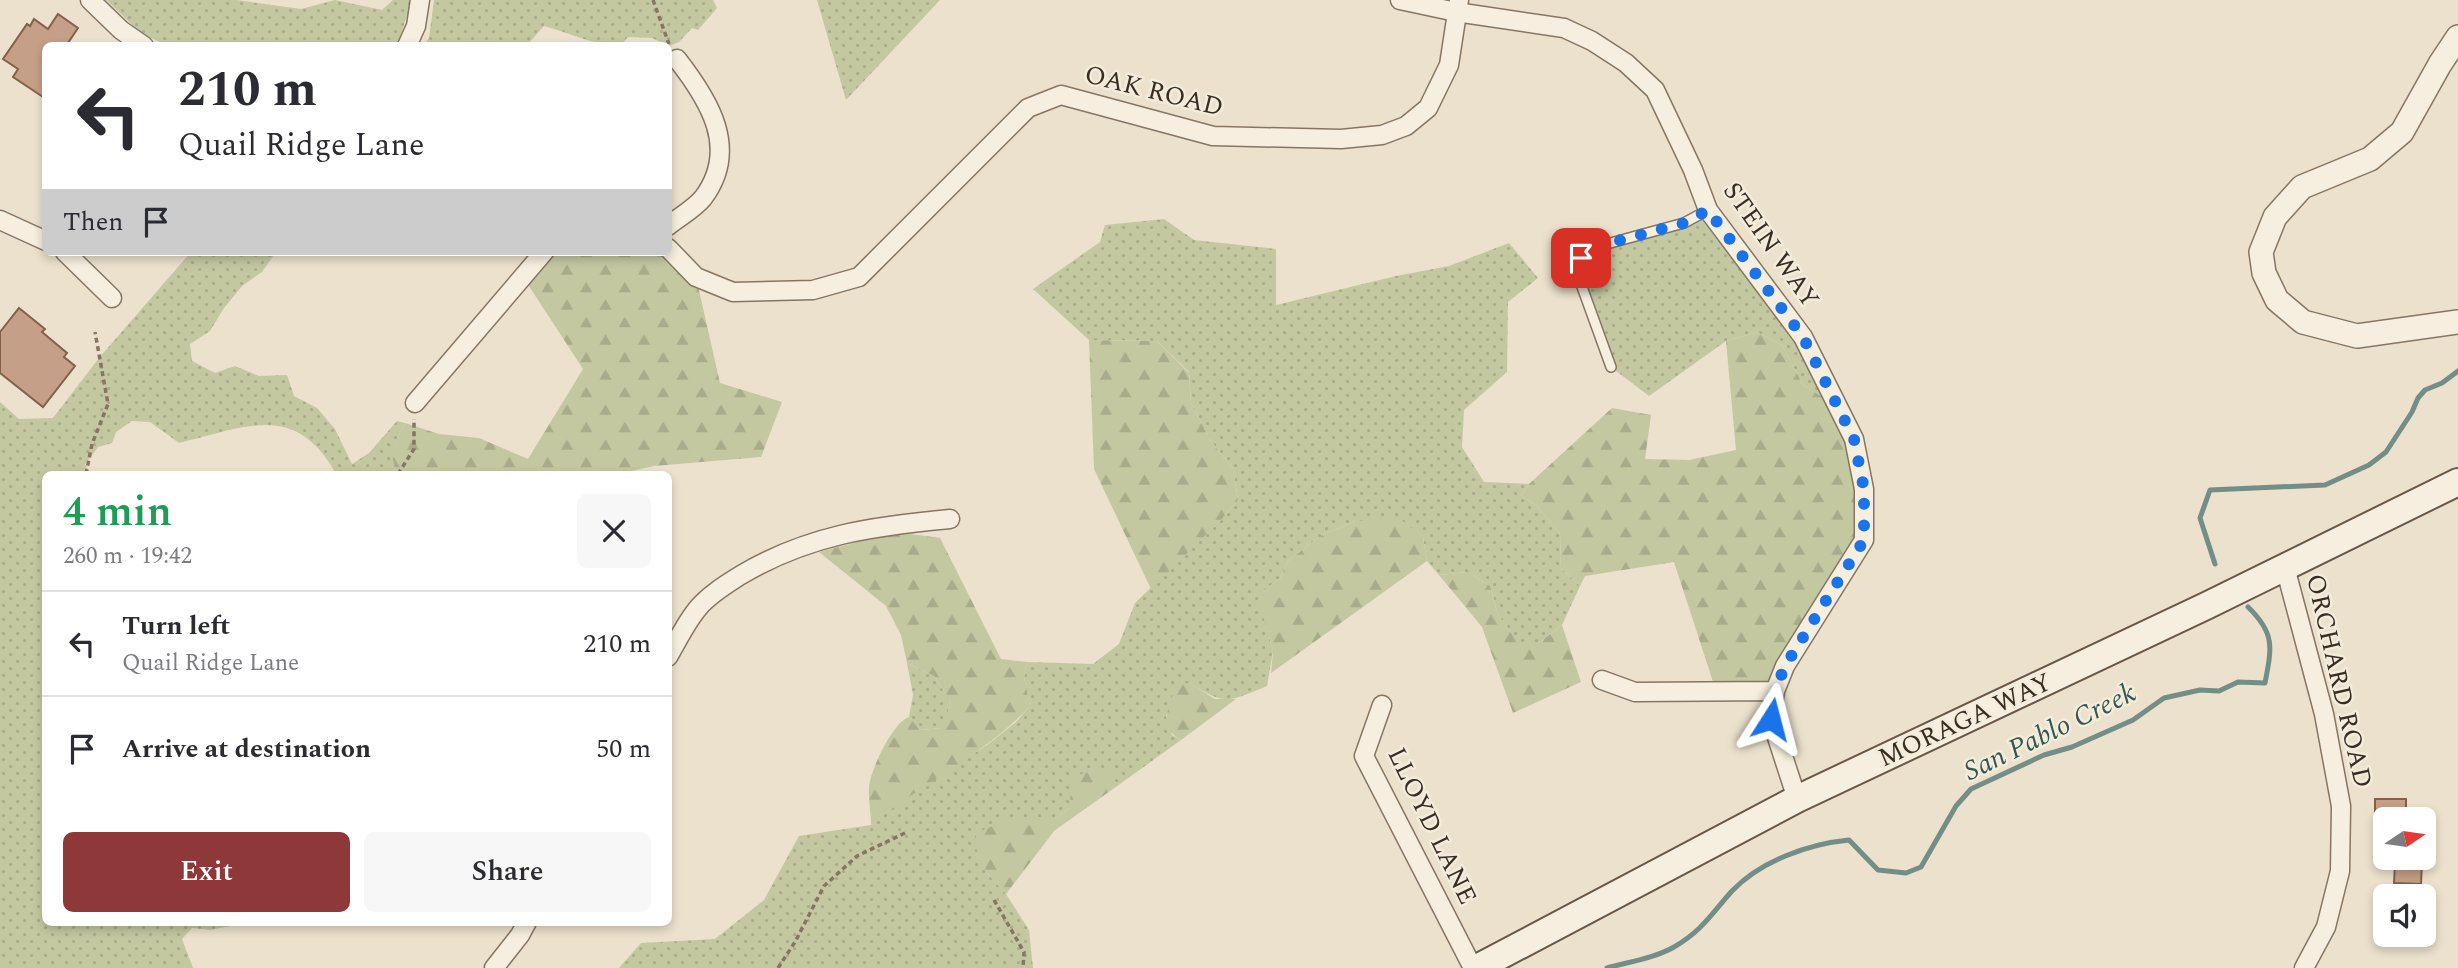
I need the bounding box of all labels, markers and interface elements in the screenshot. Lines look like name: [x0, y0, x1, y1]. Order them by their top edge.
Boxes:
text: 210 m: [178, 53, 317, 128]
street label: OAK ROAD: [1080, 54, 1228, 128]
icon: left: [63, 70, 154, 161]
text: Quail Ridge Lane: [178, 121, 425, 170]
street label: STEIN WAY: [1713, 174, 1829, 316]
text: Then: [63, 202, 123, 242]
icon: arrive: [137, 203, 175, 241]
pin: [1551, 228, 1611, 288]
icon: arrive: [1562, 239, 1600, 277]
text: 4 min: [63, 481, 172, 544]
button: close: [577, 494, 651, 568]
text: 260 m · 19:42: [63, 539, 192, 574]
street label: ORCHARD ROAD: [2295, 570, 2383, 792]
text: Turn left: [122, 606, 230, 646]
text: 210 m: [583, 624, 651, 664]
icon: left: [63, 625, 101, 663]
text: Quail Ridge Lane: [122, 646, 299, 681]
street label: MORAGA WAY: [1871, 662, 2059, 778]
water label: San Pablo Creek: [1956, 672, 2144, 792]
position arrow: [1734, 682, 1808, 756]
text: Arrive at destination: [122, 729, 371, 769]
text: 50 m: [596, 729, 651, 769]
icon: arrive: [63, 730, 101, 768]
street label: LLOYD LANE: [1377, 740, 1487, 912]
north arrow: [2373, 807, 2436, 870]
map controls: [2373, 807, 2436, 947]
button: Exit: [63, 832, 350, 912]
button: Share: [364, 832, 651, 912]
button: sound: [2373, 884, 2436, 947]

